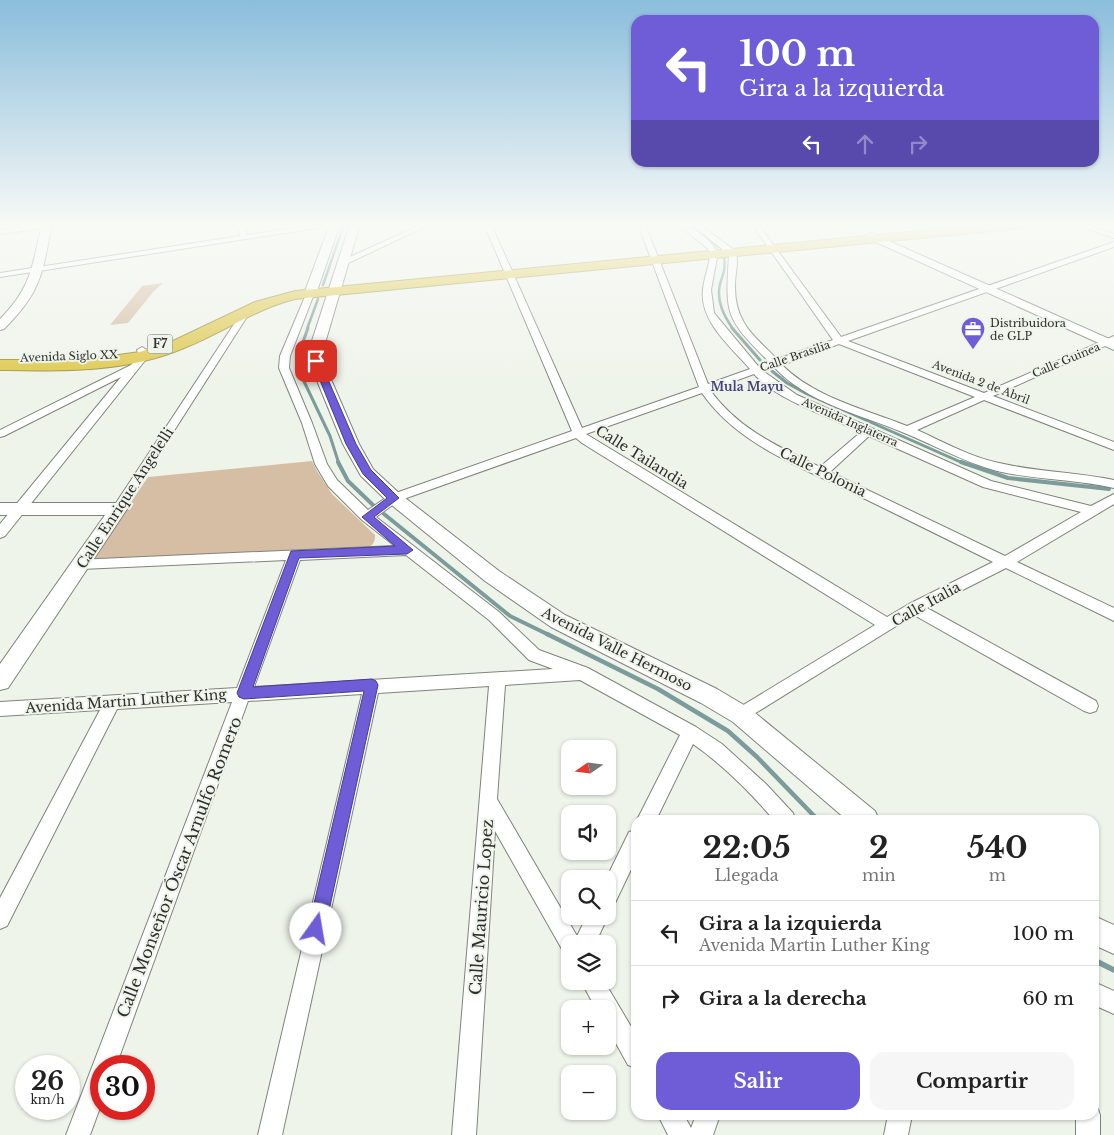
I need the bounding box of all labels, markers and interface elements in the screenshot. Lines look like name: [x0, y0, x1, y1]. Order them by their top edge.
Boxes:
text: 100 m: [739, 32, 855, 75]
icon: left: [656, 35, 721, 100]
text: Gira a la izquierda: [739, 75, 944, 102]
icon: left: [798, 130, 826, 158]
icon: ahead: [851, 130, 879, 158]
icon: right: [904, 130, 932, 158]
office icon: Distribuidora de GLP: [960, 316, 986, 350]
place label: Distribuidora de GLP: [990, 316, 1067, 343]
road number: F7: [148, 334, 172, 354]
street label: Calle Brasilia: [758, 337, 833, 375]
street label: Calle Guinea: [1030, 339, 1103, 381]
pin: [295, 340, 337, 382]
street label: Avenida Siglo XX: [19, 347, 119, 365]
icon: arrive: [302, 347, 330, 375]
street label: Avenida 2 de Abril: [929, 357, 1032, 407]
district label: Mula Mayu: [711, 379, 784, 394]
street label: Avenida Inglaterra: [799, 394, 901, 450]
street label: Calle Tailandia: [592, 421, 692, 493]
street label: Calle Enrique Angelelli: [73, 424, 177, 572]
street label: Calle Polonia: [777, 443, 870, 501]
street label: Calle Italia: [888, 578, 964, 630]
street label: Avenida Valle Hermoso: [538, 603, 695, 695]
street label: Avenida Martin Luther King: [24, 685, 228, 717]
street label: Calle Monseñor Óscar Arnulfo Romero: [112, 714, 246, 1020]
north arrow: [561, 740, 616, 795]
map controls: [561, 740, 616, 1120]
button: sound: [561, 805, 616, 860]
street label: Calle Mauricio Lopez: [465, 818, 497, 996]
text: 22:05: [702, 829, 791, 866]
text: 2: [869, 829, 889, 866]
text: 540: [967, 829, 1028, 866]
text: Llegada: [714, 865, 779, 885]
text: min: [862, 865, 896, 885]
text: m: [989, 865, 1006, 885]
button: search: [561, 870, 616, 925]
position arrow: [289, 902, 341, 954]
text: Gira a la izquierda: [699, 912, 882, 935]
icon: left: [656, 919, 684, 947]
text: 100 m: [1013, 922, 1074, 945]
button: layers: [561, 935, 616, 990]
text: Avenida Martin Luther King: [699, 935, 930, 955]
icon: right: [656, 984, 684, 1012]
text: Gira a la derecha: [699, 987, 867, 1010]
text: 60 m: [1022, 987, 1074, 1010]
button: +: [561, 1000, 616, 1055]
button: Salir: [656, 1052, 860, 1110]
button: Compartir: [870, 1052, 1074, 1110]
speed limit sign: 30: [90, 1055, 155, 1120]
button: −: [561, 1065, 616, 1120]
text: 26: [31, 1066, 64, 1097]
text: km/h: [30, 1092, 65, 1107]

